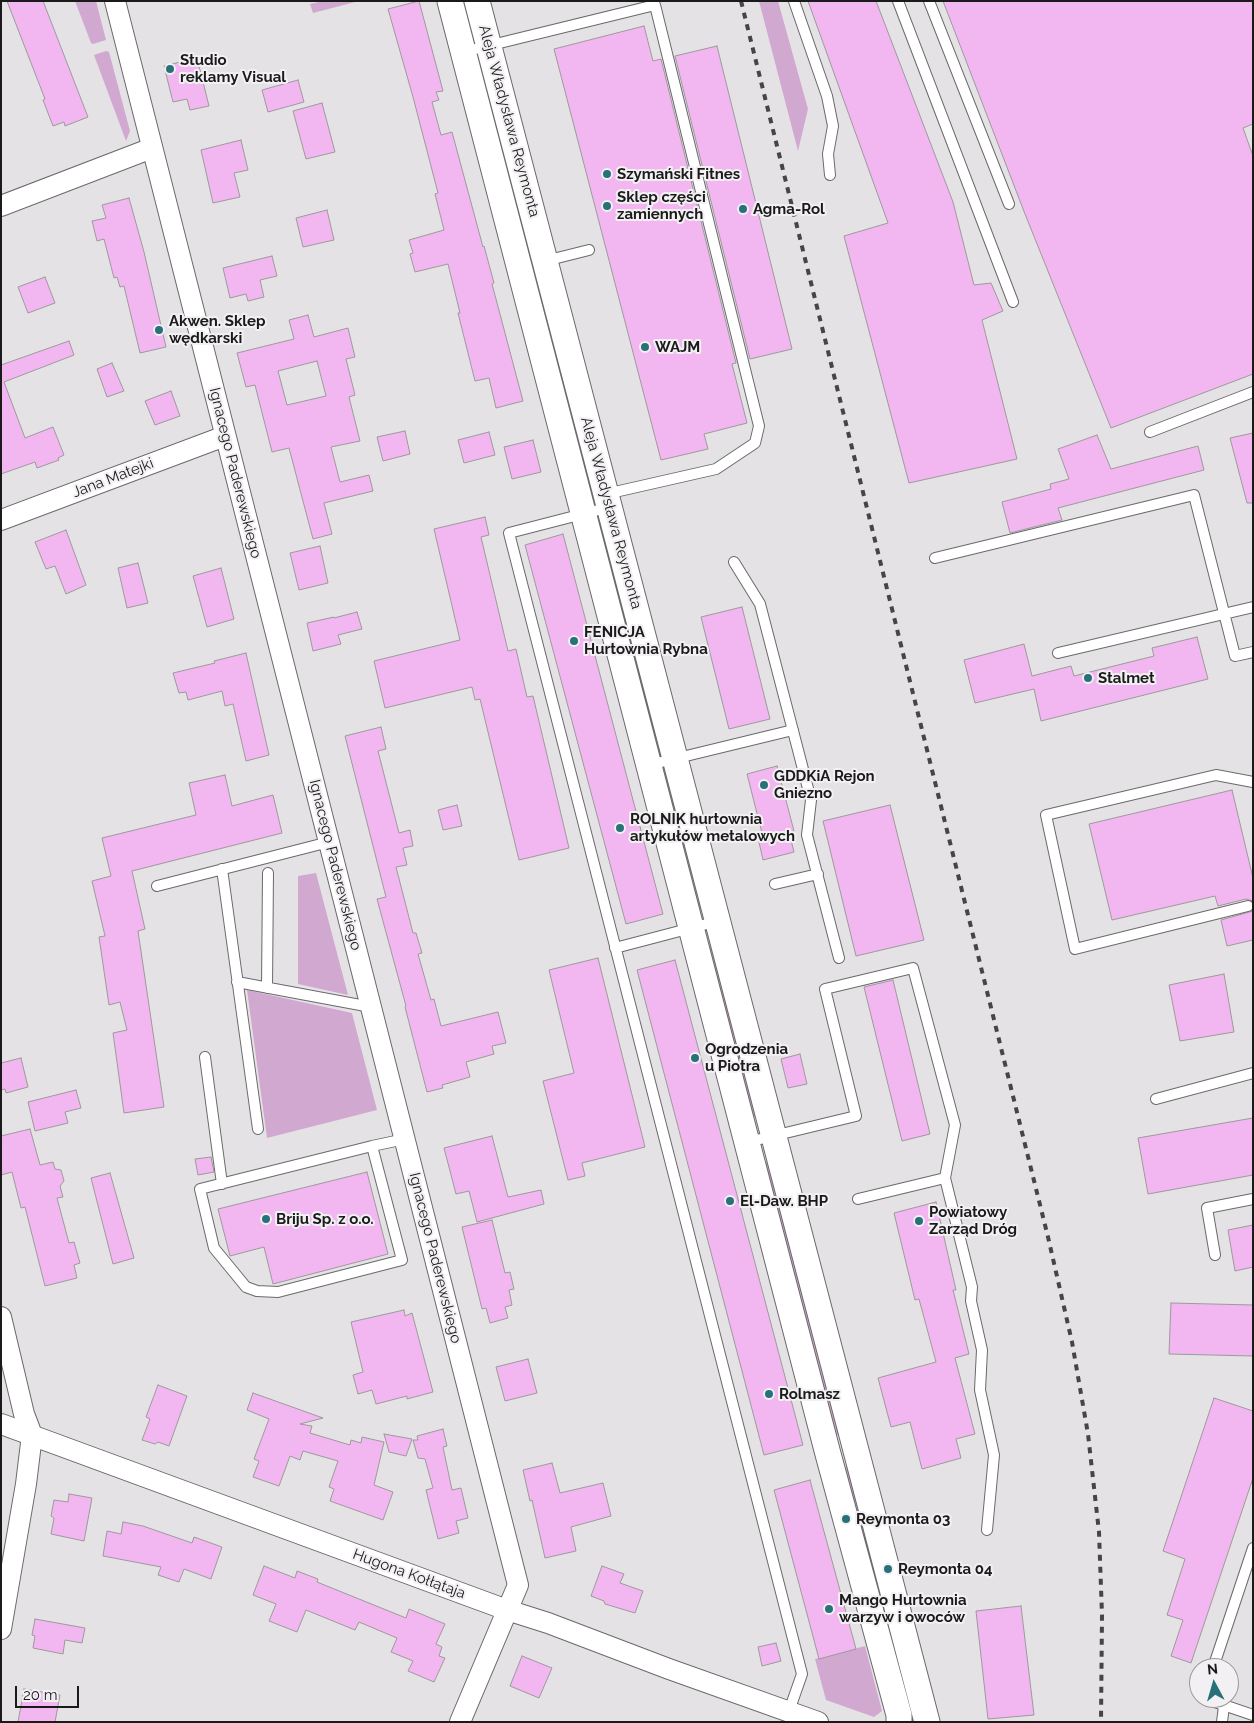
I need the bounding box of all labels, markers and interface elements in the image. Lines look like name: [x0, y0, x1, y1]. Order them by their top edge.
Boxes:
street label: Aleja Władysława Reymonta: [475, 23, 543, 219]
place label: Studio reklamy Visual: [180, 51, 286, 86]
marker: Studio reklamy Visual: [164, 63, 176, 75]
place label: Szymański Fitnes: [617, 165, 740, 183]
marker: Szymański Fitnes: [601, 168, 613, 180]
place label: Sklep części zamiennych: [617, 188, 706, 223]
marker: Sklep części zamiennych: [601, 200, 613, 212]
place label: Agma-Rol: [753, 200, 825, 218]
marker: Agma-Rol: [737, 203, 749, 215]
place label: Akwen. Sklep wędkarski: [169, 312, 266, 347]
marker: Akwen. Sklep wędkarski: [153, 324, 165, 336]
place label: WAJM: [655, 338, 700, 356]
marker: WAJM: [639, 341, 651, 353]
street label: Ignacego Paderewskiego: [205, 386, 265, 560]
street label: Aleja Władysława Reymonta: [577, 415, 645, 611]
street label: Jana Matejki: [70, 454, 156, 502]
place label: FENICJA Hurtownia Rybna: [584, 623, 708, 658]
marker: FENICJA Hurtownia Rybna: [568, 635, 580, 647]
place label: Stalmet: [1098, 669, 1155, 687]
marker: Stalmet: [1082, 672, 1094, 684]
place label: GDDKiA Rejon Gniezno: [774, 767, 875, 802]
street label: Ignacego Paderewskiego: [305, 778, 365, 952]
marker: GDDKiA Rejon Gniezno: [758, 779, 770, 791]
place label: ROLNIK hurtownia artykułów metalowych: [630, 810, 795, 845]
marker: ROLNIK hurtownia artykułów metalowych: [614, 822, 626, 834]
place label: Ogrodzenia u Piotra: [705, 1040, 788, 1075]
marker: Ogrodzenia u Piotra: [689, 1052, 701, 1064]
street label: Ignacego Paderewskiego: [405, 1171, 465, 1345]
place label: El-Daw. BHP: [740, 1192, 828, 1210]
marker: El-Daw. BHP: [724, 1195, 736, 1207]
place label: Powiatowy Zarząd Dróg: [929, 1203, 1017, 1238]
place label: Briju Sp. z o.o.: [276, 1210, 374, 1228]
marker: Briju Sp. z o.o.: [260, 1213, 272, 1225]
marker: Powiatowy Zarząd Dróg: [913, 1215, 925, 1227]
place label: Rolmasz: [779, 1385, 840, 1403]
marker: Rolmasz: [763, 1388, 775, 1400]
place label: Reymonta 03: [856, 1510, 950, 1528]
marker: Reymonta 03: [840, 1513, 852, 1525]
street label: Hugona Kołłątaja: [350, 1545, 468, 1603]
place label: Reymonta 04: [898, 1560, 993, 1578]
marker: Reymonta 04: [882, 1563, 894, 1575]
place label: Mango Hurtownia warzyw i owoców: [839, 1591, 967, 1626]
marker: Mango Hurtownia warzyw i owoców: [823, 1603, 835, 1615]
north arrow: [1189, 1658, 1239, 1708]
text: N: [1206, 1661, 1219, 1678]
scale bar: [18, 1676, 81, 1708]
text: 20 m: [23, 1686, 58, 1704]

